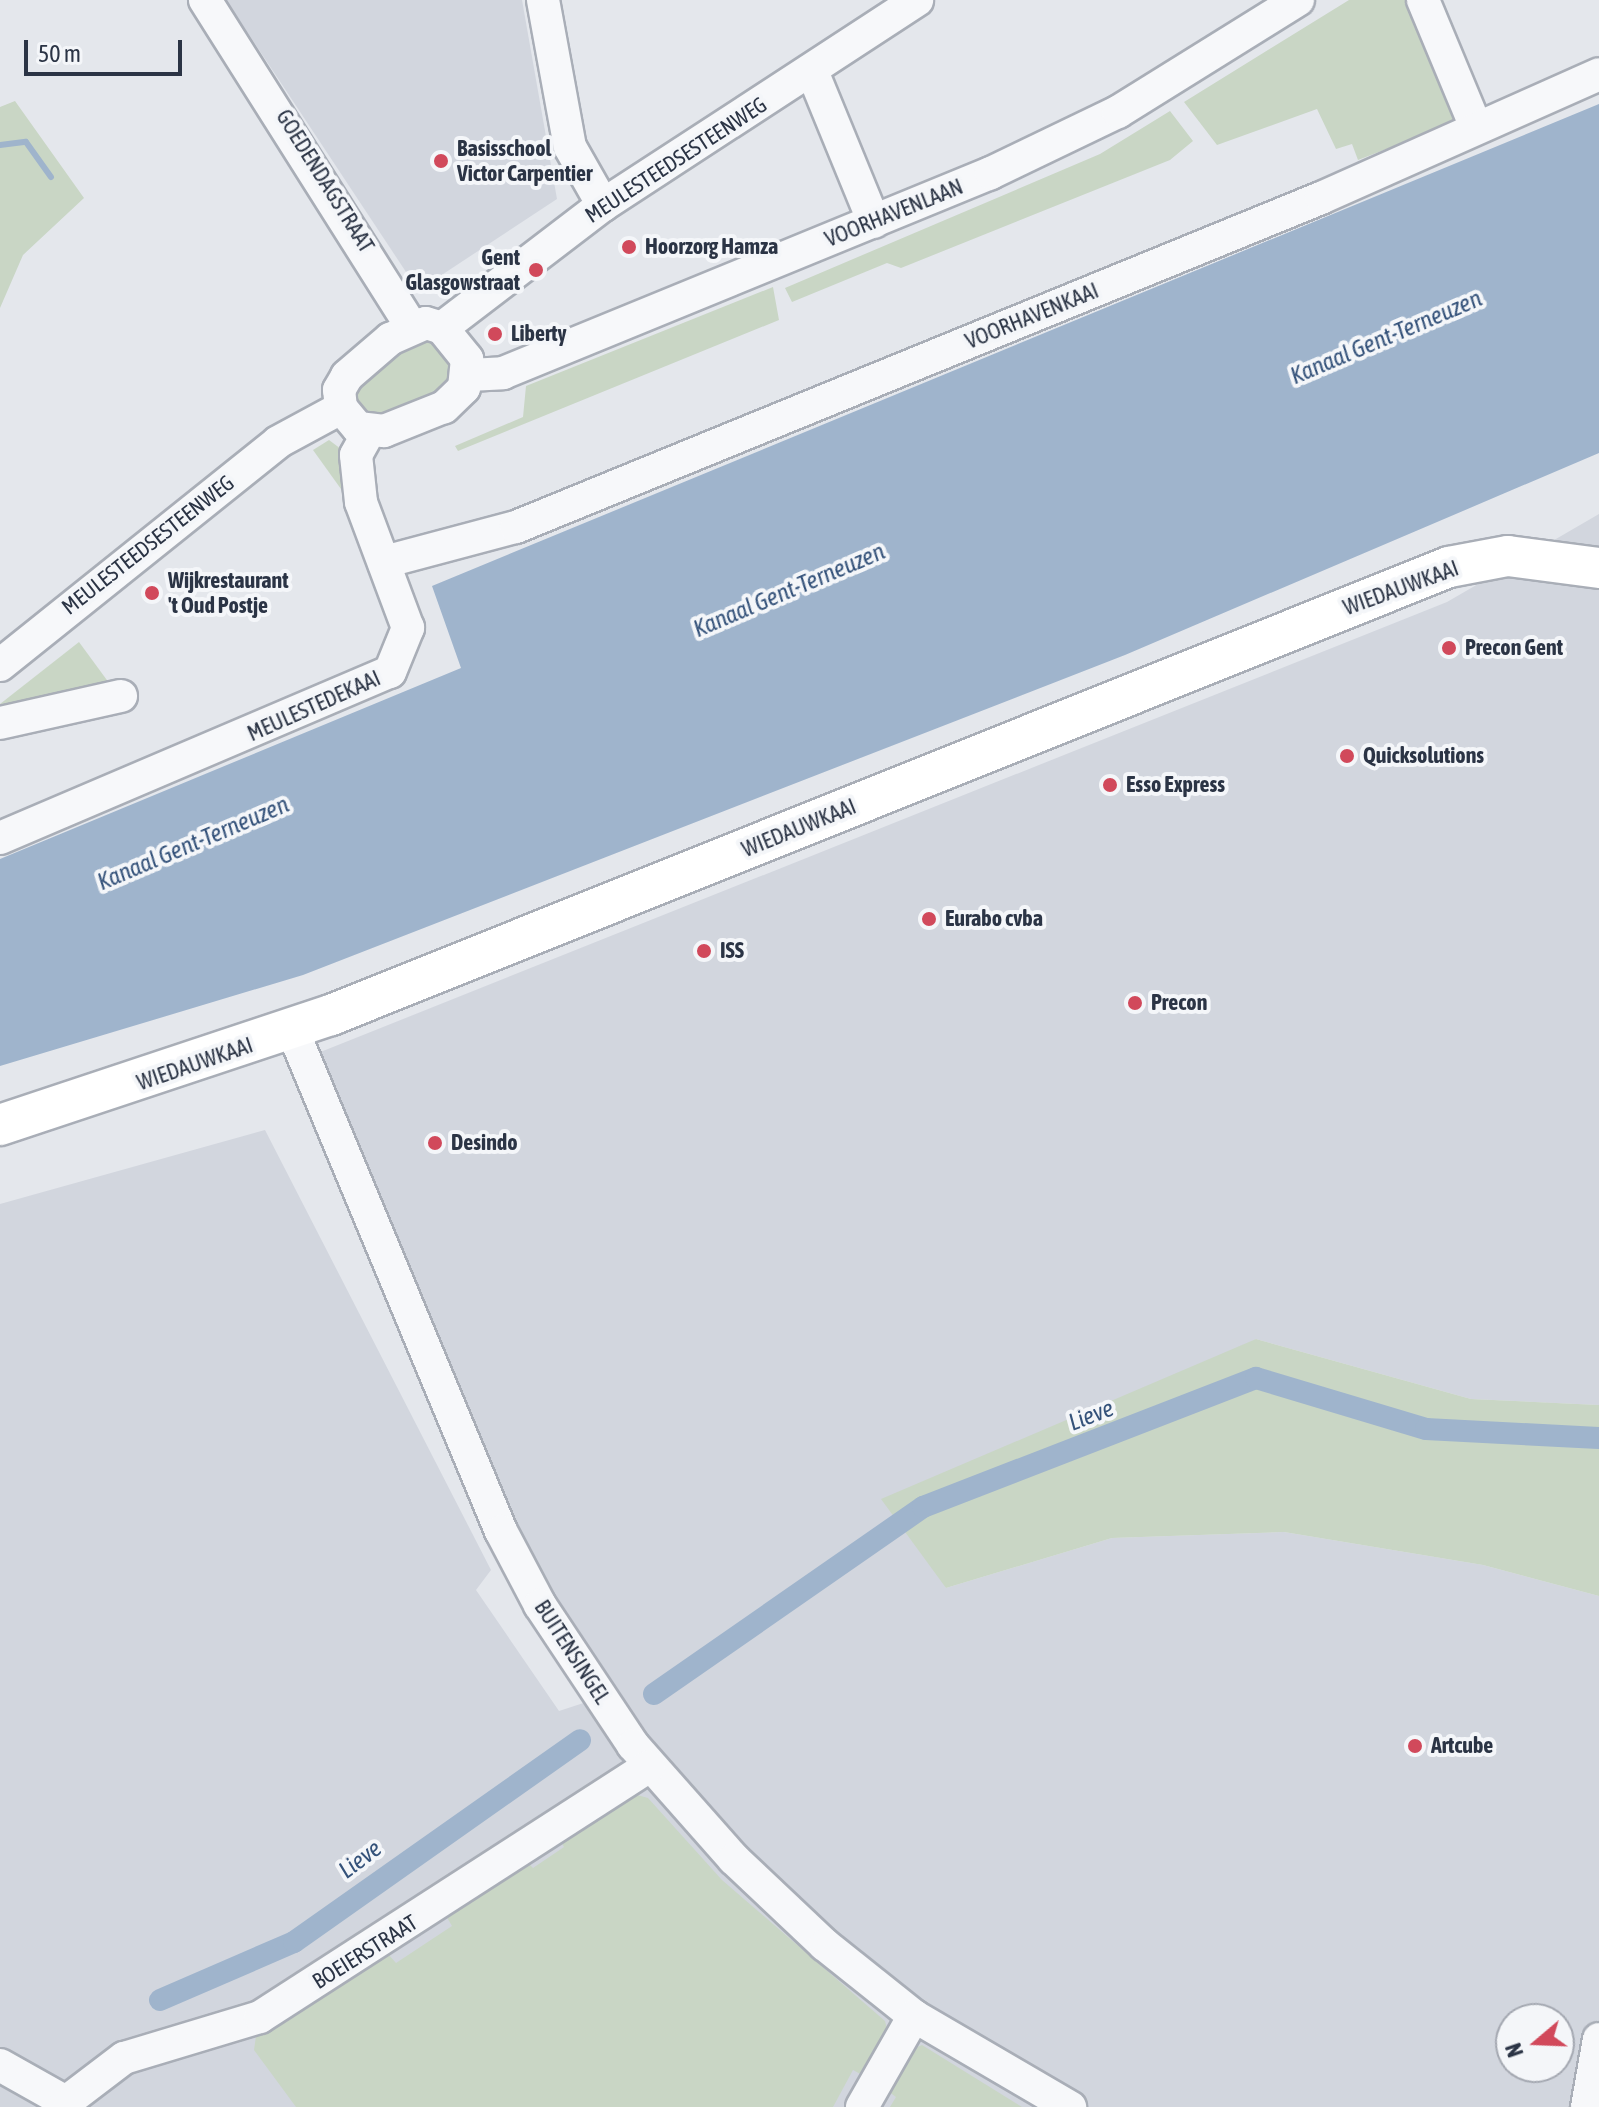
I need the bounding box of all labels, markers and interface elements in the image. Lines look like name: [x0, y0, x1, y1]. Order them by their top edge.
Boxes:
scale bar: [28, 24, 186, 74]
text: 50 m: [38, 40, 81, 67]
street label: MEULESTEEDSESTEENWEG: [580, 91, 772, 229]
street label: GOEDENDAGSTRAAT: [270, 105, 380, 257]
place label: Basisschool Victor Carpentier: [457, 135, 593, 186]
marker: Basisschool Victor Carpentier: [432, 152, 450, 170]
street label: VOORHAVENLAAN: [821, 173, 967, 253]
place label: Hoorzorg Hamza: [645, 234, 778, 260]
marker: Hoorzorg Hamza: [620, 238, 638, 256]
place label: Gent Glasgowstraat: [405, 244, 520, 296]
marker: Gent Glasgowstraat: [527, 261, 545, 279]
street label: VOORHAVENKAAI: [961, 277, 1103, 355]
water label: Kanaal Gent-Terneuzen: [1286, 284, 1486, 390]
place label: Liberty: [511, 321, 567, 347]
marker: Liberty: [486, 325, 504, 343]
street label: MEULESTEEDSESTEENWEG: [57, 470, 239, 620]
water label: Kanaal Gent-Terneuzen: [689, 537, 889, 643]
street label: WIEDAUWKAAI: [1340, 555, 1462, 621]
place label: Wijkrestaurant 't Oud Postje: [168, 567, 288, 618]
marker: Wijkrestaurant 't Oud Postje: [143, 584, 161, 602]
place label: Precon Gent: [1465, 635, 1563, 661]
marker: Precon Gent: [1440, 639, 1458, 657]
street label: MEULESTEDEKAAI: [243, 665, 385, 747]
place label: Quicksolutions: [1363, 743, 1484, 769]
marker: Quicksolutions: [1338, 747, 1356, 765]
place label: Esso Express: [1126, 772, 1225, 798]
marker: Esso Express: [1101, 776, 1119, 794]
water label: Kanaal Gent-Terneuzen: [93, 790, 293, 896]
street label: WIEDAUWKAAI: [738, 793, 860, 863]
place label: Eurabo cvba: [945, 906, 1043, 932]
marker: Eurabo cvba: [920, 910, 938, 928]
place label: ISS: [720, 938, 744, 964]
marker: ISS: [695, 942, 713, 960]
place label: Precon: [1151, 990, 1207, 1016]
marker: Precon: [1126, 994, 1144, 1012]
street label: WIEDAUWKAAI: [134, 1032, 256, 1096]
place label: Desindo: [451, 1130, 518, 1156]
marker: Desindo: [426, 1134, 444, 1152]
water label: Lieve: [1064, 1393, 1118, 1437]
street label: BUITENSINGEL: [529, 1595, 615, 1709]
place label: Artcube: [1431, 1733, 1493, 1759]
marker: Artcube: [1406, 1737, 1424, 1755]
water label: Lieve: [333, 1834, 387, 1884]
street label: BOEIERSTRAAT: [308, 1909, 422, 1995]
north arrow: [1495, 2003, 1575, 2083]
text: N: [1500, 2040, 1529, 2061]

